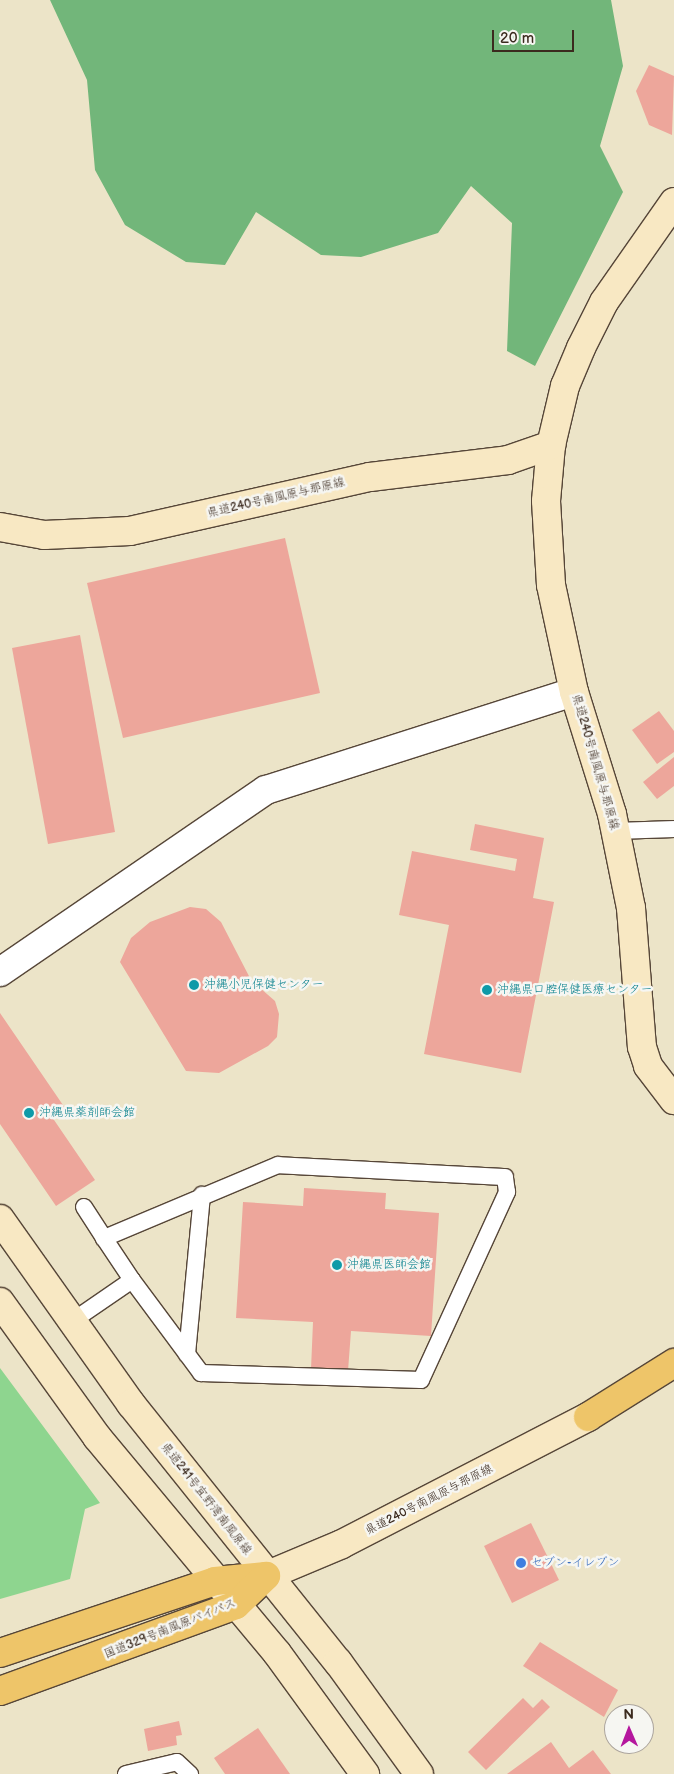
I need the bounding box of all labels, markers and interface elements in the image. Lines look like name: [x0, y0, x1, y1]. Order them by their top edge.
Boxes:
scale bar: [494, 20, 576, 52]
text: 20 m: [500, 29, 534, 48]
street label: 県道240号南風原与那原線: [206, 475, 346, 521]
street label: 県道240号南風原与那原線: [569, 692, 621, 832]
place label: 沖縄小児保健センター: [204, 978, 324, 992]
marker: 沖縄小児保健センター: [188, 979, 200, 991]
place label: 沖縄県口腔保健医療センター: [497, 983, 653, 997]
marker: 沖縄県口腔保健医療センター: [481, 984, 493, 996]
place label: 沖縄県薬剤師会館: [39, 1106, 135, 1120]
marker: 沖縄県薬剤師会館: [23, 1107, 35, 1119]
place label: 沖縄県医師会館: [347, 1258, 431, 1272]
marker: 沖縄県医師会館: [331, 1259, 343, 1271]
street label: 県道241号宜野湾南風原線: [158, 1440, 254, 1558]
street label: 県道240号南風原与那原線: [363, 1462, 495, 1538]
place label: セブン-イレブン: [531, 1556, 619, 1570]
marker: セブン-イレブン: [515, 1557, 527, 1569]
street label: 国道329号南風原バイパス: [102, 1596, 238, 1662]
north arrow: [604, 1704, 654, 1754]
text: N: [623, 1706, 634, 1723]

